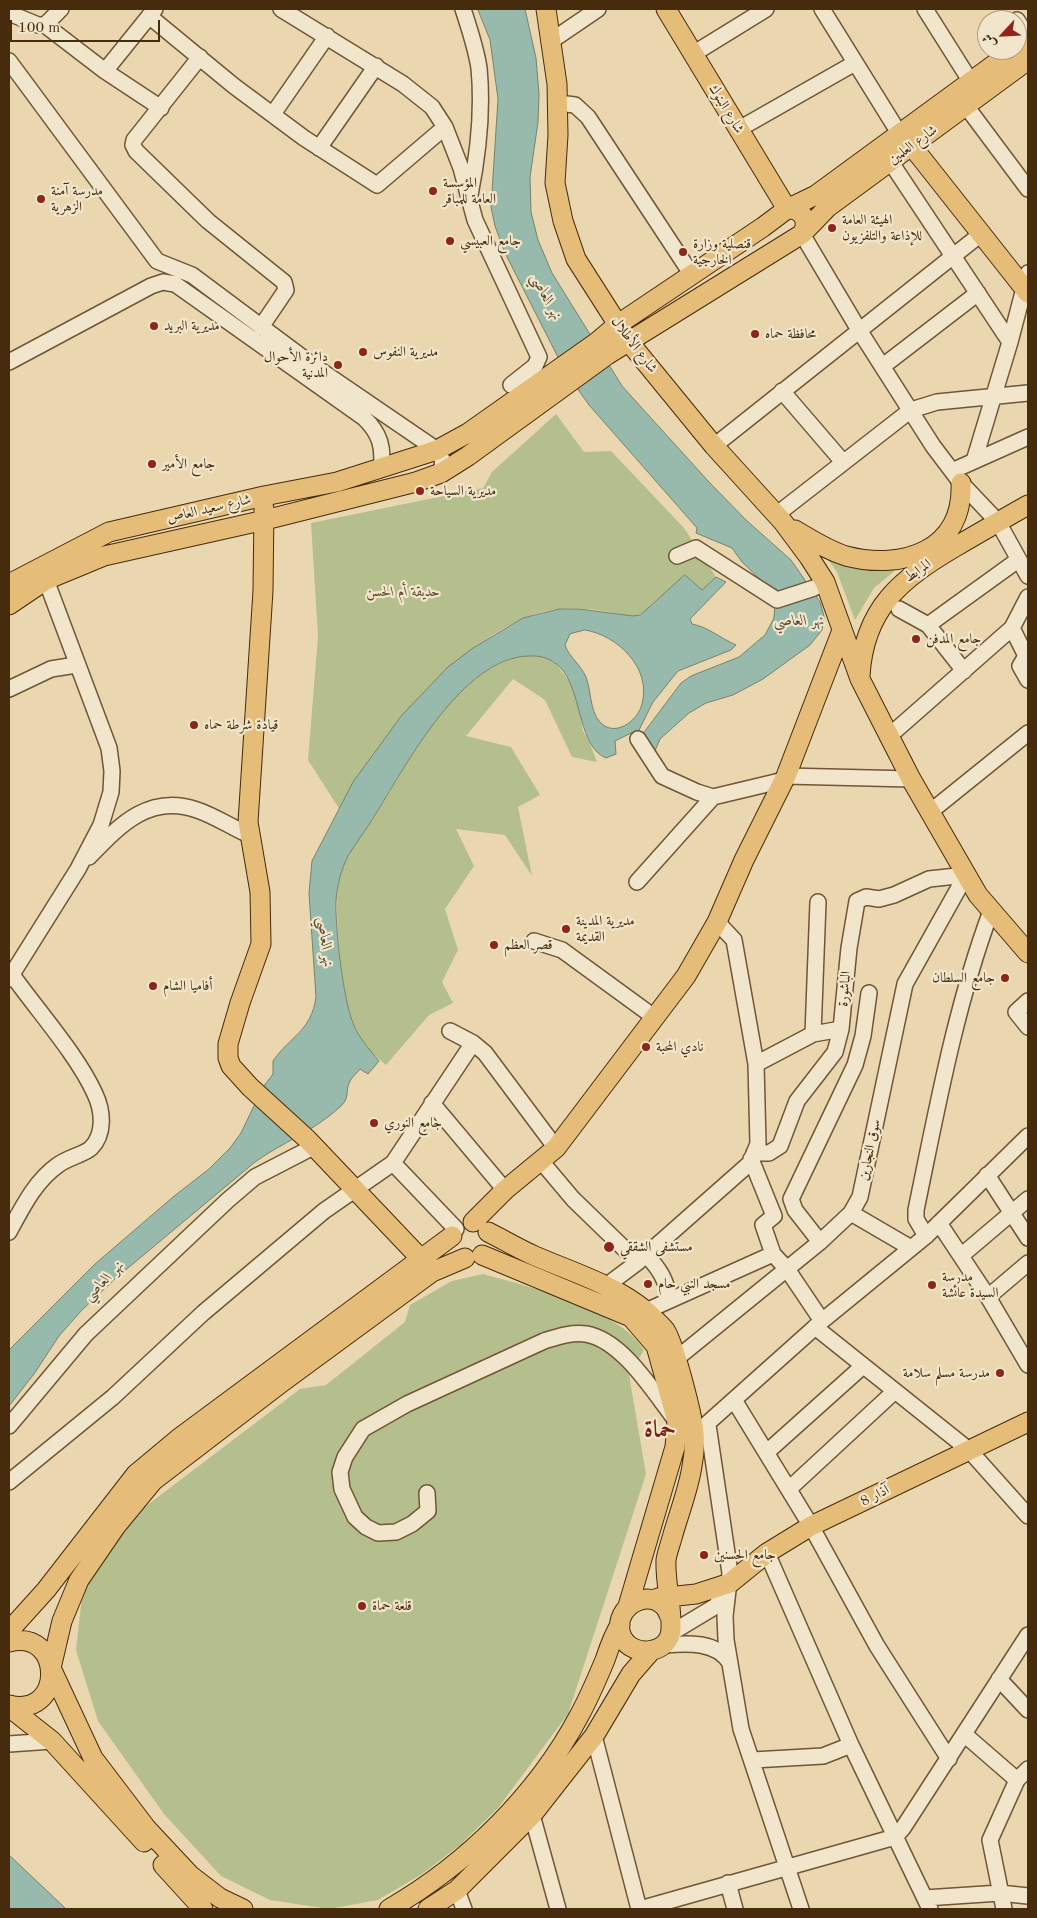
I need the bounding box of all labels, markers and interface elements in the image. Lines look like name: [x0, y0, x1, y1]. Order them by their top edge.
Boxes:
scale bar: [12, 10, 162, 42]
north arrow: [977, 10, 1027, 60]
text: 100 m: [18, 21, 60, 36]
text: ش: [980, 32, 999, 50]
street label: شارع البنوك: [705, 81, 747, 137]
street label: شارع العلمين: [885, 122, 941, 168]
place label: المؤسسة العامة للمباقر: [443, 175, 496, 208]
place label: مدرسة آمنة الزهرية: [51, 183, 103, 216]
marker: المؤسسة العامة للمباقر: [427, 185, 439, 197]
marker: مدرسة آمنة الزهرية: [35, 193, 47, 205]
place label: الهيئة العامة للإذاعة والتلفزيون: [842, 212, 922, 244]
marker: الهيئة العامة للإذاعة والتلفزيون: [826, 222, 838, 234]
place label: جامع العبيسي: [460, 233, 521, 249]
marker: جامع العبيسي: [444, 235, 456, 247]
place label: قنصلية وزارة الخارجية: [693, 236, 751, 268]
marker: قنصلية وزارة الخارجية: [677, 246, 689, 258]
water label: نهر العاصي: [526, 270, 566, 324]
street label: شارع الأطلال: [607, 313, 661, 377]
place label: مديرية البريد: [164, 318, 220, 334]
marker: مديرية البريد: [148, 320, 160, 332]
place label: محافظة حماه: [765, 326, 816, 342]
marker: محافظة حماه: [749, 328, 761, 340]
place label: مديرية النفوس: [373, 344, 438, 360]
marker: مديرية النفوس: [357, 346, 369, 358]
place label: دائرة الأحوال المدنية: [264, 349, 328, 382]
marker: دائرة الأحوال المدنية: [332, 359, 344, 371]
place label: جامع الأمير: [162, 456, 215, 472]
marker: جامع الأمير: [146, 458, 158, 470]
place label: مديرية السياحة: [430, 483, 496, 499]
marker: مديرية السياحة: [414, 485, 426, 497]
street label: شارع سعيد العاص: [165, 491, 253, 527]
street label: المرابط: [901, 556, 935, 586]
park label: حديقة أم الحسن: [366, 584, 440, 600]
water label: نهر العاصي: [773, 612, 825, 630]
place label: جامع المدفن: [926, 631, 981, 647]
marker: جامع المدفن: [910, 633, 922, 645]
place label: قيادة شرطة حماه: [204, 717, 278, 733]
marker: قيادة شرطة حماه: [188, 719, 200, 731]
place label: مديرية المدينة القديمة: [576, 913, 635, 946]
water label: نهر العاصي: [313, 916, 337, 968]
marker: مديرية المدينة القديمة: [560, 923, 572, 935]
place label: قصر العظم: [504, 937, 553, 953]
marker: قصر العظم: [488, 939, 500, 951]
place label: جامع السلطان: [932, 970, 995, 986]
street label: الباشورة: [835, 971, 855, 1007]
marker: جامع السلطان: [999, 972, 1011, 984]
place label: أفاميا الشام: [163, 978, 213, 994]
marker: أفاميا الشام: [147, 980, 159, 992]
place label: نادي المحبة: [656, 1039, 703, 1055]
marker: نادي المحبة: [640, 1041, 652, 1053]
place label: جامع النوري: [384, 1115, 442, 1131]
marker: جامع النوري: [368, 1117, 380, 1129]
street label: سوق النجارين: [855, 1118, 885, 1182]
place label: مستشفى الشققي: [620, 1239, 693, 1255]
marker: مستشفى الشققي: [602, 1240, 616, 1254]
water label: نهر العاصي: [80, 1257, 128, 1305]
place label: مدرسة السيدة عائشة: [942, 1269, 998, 1302]
place label: مسجد النبي حام: [658, 1276, 730, 1292]
marker: مسجد النبي حام: [642, 1278, 654, 1290]
marker: مدرسة السيدة عائشة: [926, 1279, 938, 1291]
place label: مدرسة مسلم سلامة: [903, 1365, 990, 1381]
marker: مدرسة مسلم سلامة: [994, 1367, 1006, 1379]
district label: حماة: [644, 1417, 676, 1445]
street label: 8 آذار: [858, 1482, 892, 1510]
place label: جامع الحسنين: [714, 1547, 776, 1563]
marker: جامع الحسنين: [698, 1549, 710, 1561]
place label: قلعة حماة: [372, 1598, 412, 1614]
marker: قلعة حماة: [356, 1600, 368, 1612]

